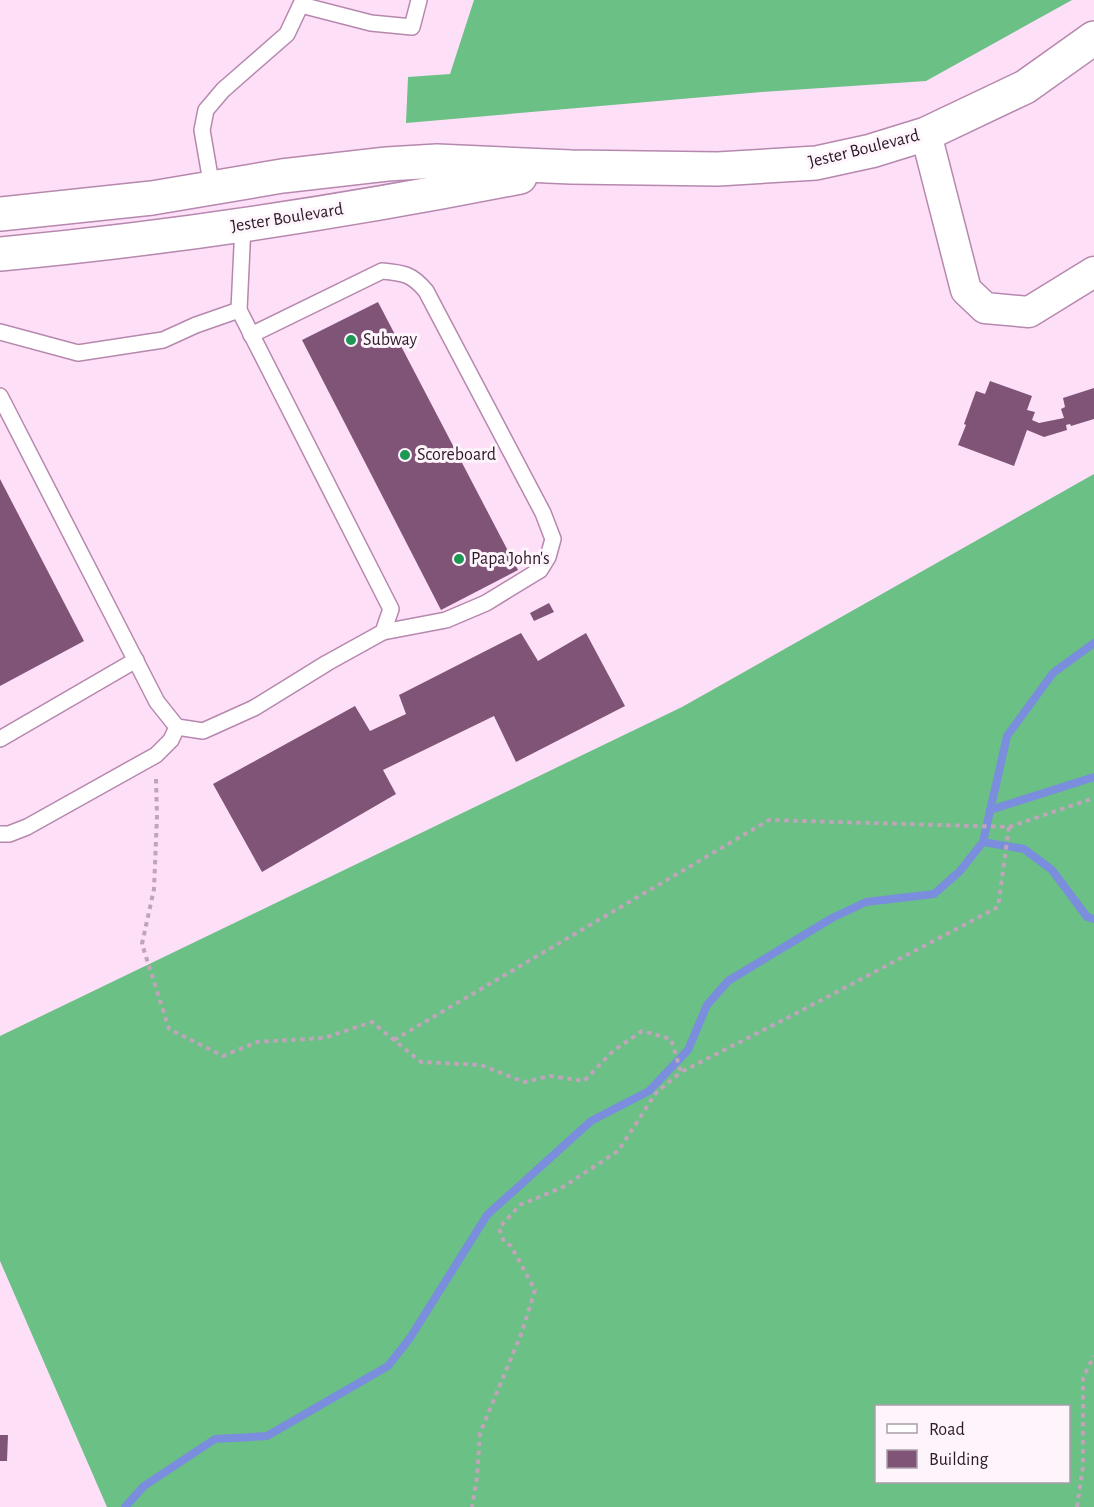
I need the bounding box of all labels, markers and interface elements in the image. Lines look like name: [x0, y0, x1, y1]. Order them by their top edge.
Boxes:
street label: Jester Boulevard: [807, 127, 921, 171]
street label: Jester Boulevard: [229, 200, 345, 236]
place label: Subway: [363, 331, 418, 349]
marker: Subway: [344, 333, 358, 347]
place label: Scoreboard: [417, 446, 496, 464]
marker: Scoreboard: [398, 448, 412, 462]
place label: Papa John's: [471, 550, 550, 568]
marker: Papa John's: [452, 552, 466, 566]
legend: [875, 1405, 1070, 1483]
text: Road: [929, 1421, 965, 1439]
text: Building: [929, 1451, 989, 1469]

